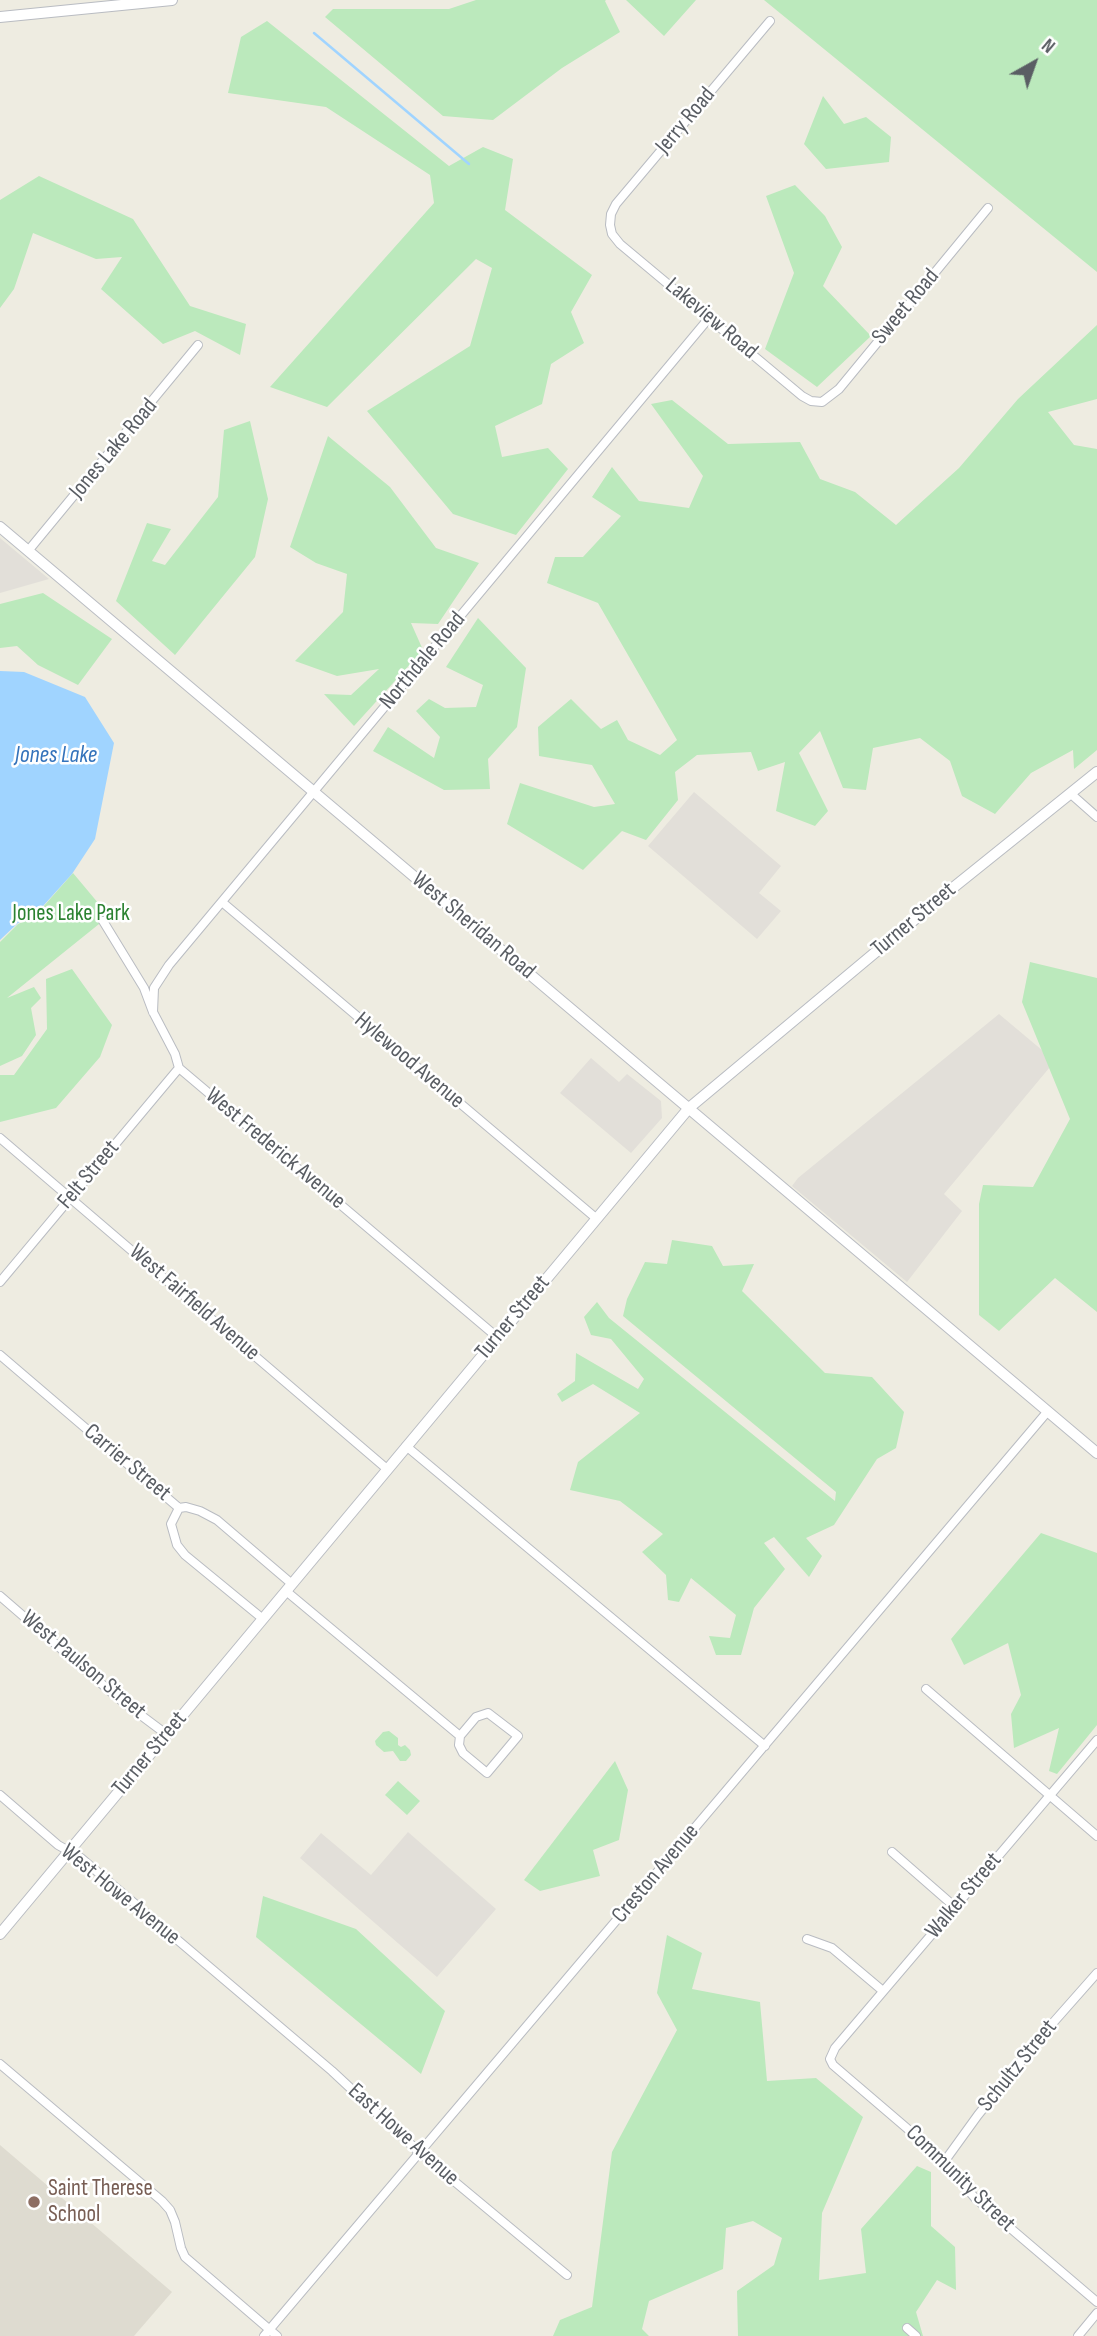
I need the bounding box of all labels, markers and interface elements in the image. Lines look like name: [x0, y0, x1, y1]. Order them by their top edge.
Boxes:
north arrow: [999, 28, 1069, 98]
text: N: [1037, 34, 1059, 59]
street label: Jerry Road: [650, 82, 722, 160]
street label: Sweet Road: [866, 264, 946, 350]
street label: Lakeview Road: [659, 272, 763, 366]
street label: Jones Lake Road: [64, 393, 164, 505]
street label: Northdale Road: [374, 607, 472, 715]
water label: Jones Lake: [15, 742, 97, 770]
street label: West Sheridan Road: [406, 866, 540, 986]
street label: Turner Street: [866, 877, 962, 963]
park label: Jones Lake Park: [12, 900, 130, 928]
street label: Hylewood Avenue: [348, 1007, 470, 1115]
street label: West Frederick Avenue: [199, 1082, 351, 1216]
street label: Felt Street: [52, 1135, 126, 1215]
street label: West Fairfield Avenue: [123, 1239, 265, 1367]
street label: Turner Street: [470, 1270, 556, 1366]
street label: Carrier Street: [78, 1419, 176, 1507]
street label: West Paulson Street: [15, 1605, 151, 1725]
street label: Turner Street: [107, 1706, 193, 1802]
street label: Creston Avenue: [607, 1819, 705, 1929]
street label: West Howe Avenue: [55, 1838, 185, 1952]
street label: Walker Street: [920, 1847, 1008, 1945]
street label: Schultz Street: [973, 2014, 1063, 2118]
street label: East Howe Avenue: [342, 2078, 464, 2192]
street label: Community Street: [899, 2120, 1021, 2238]
place label: Saint Therese School: [48, 2175, 153, 2229]
marker: Saint Therese School: [26, 2194, 42, 2210]

